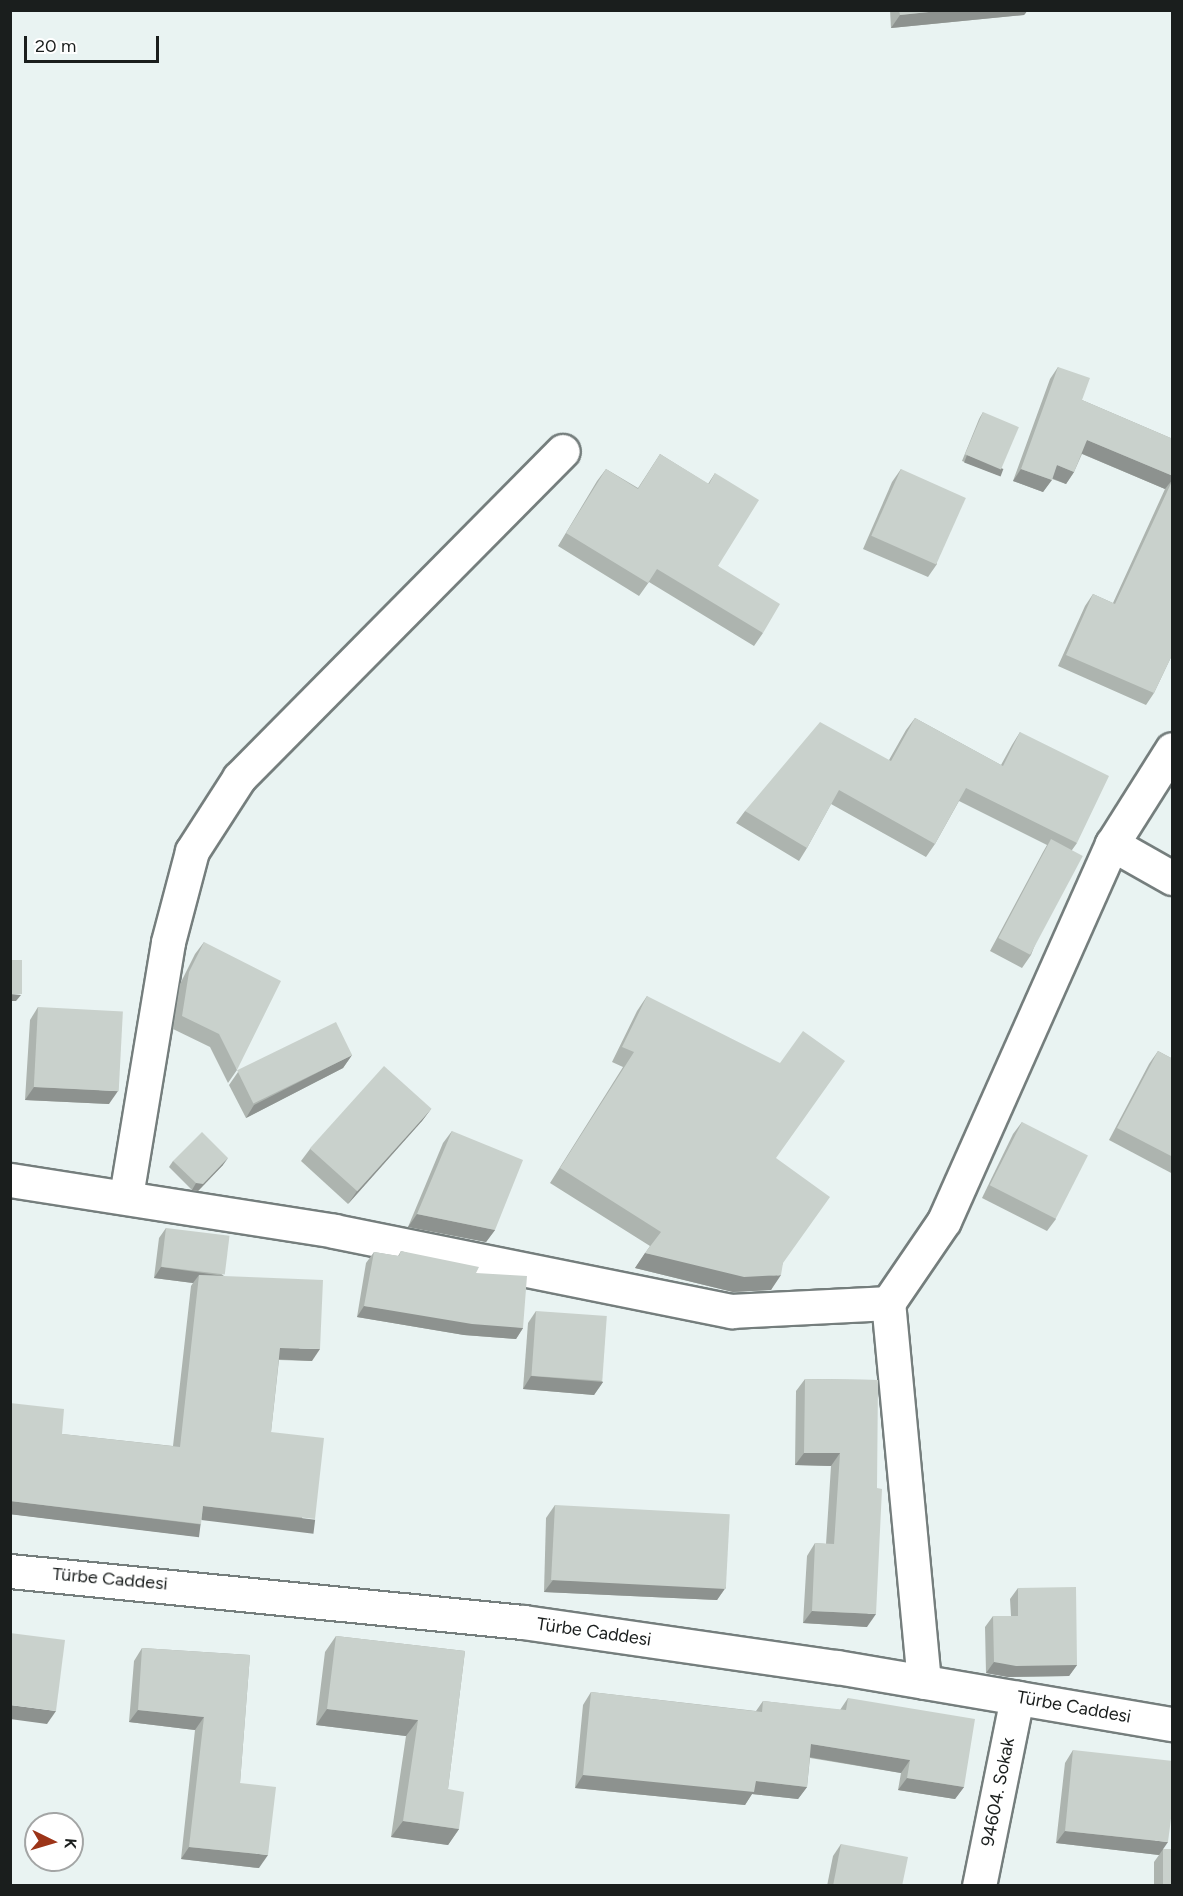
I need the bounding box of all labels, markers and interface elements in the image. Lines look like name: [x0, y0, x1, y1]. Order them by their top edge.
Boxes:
scale bar: [27, 24, 162, 62]
text: 20 m: [35, 35, 76, 57]
street label: Türbe Caddesi: [51, 1563, 169, 1595]
street label: Türbe Caddesi: [535, 1613, 653, 1651]
street label: Türbe Caddesi: [1015, 1686, 1133, 1728]
street label: 94604. Sokak: [977, 1736, 1019, 1848]
north arrow: [24, 1812, 84, 1872]
text: K: [61, 1837, 80, 1850]

